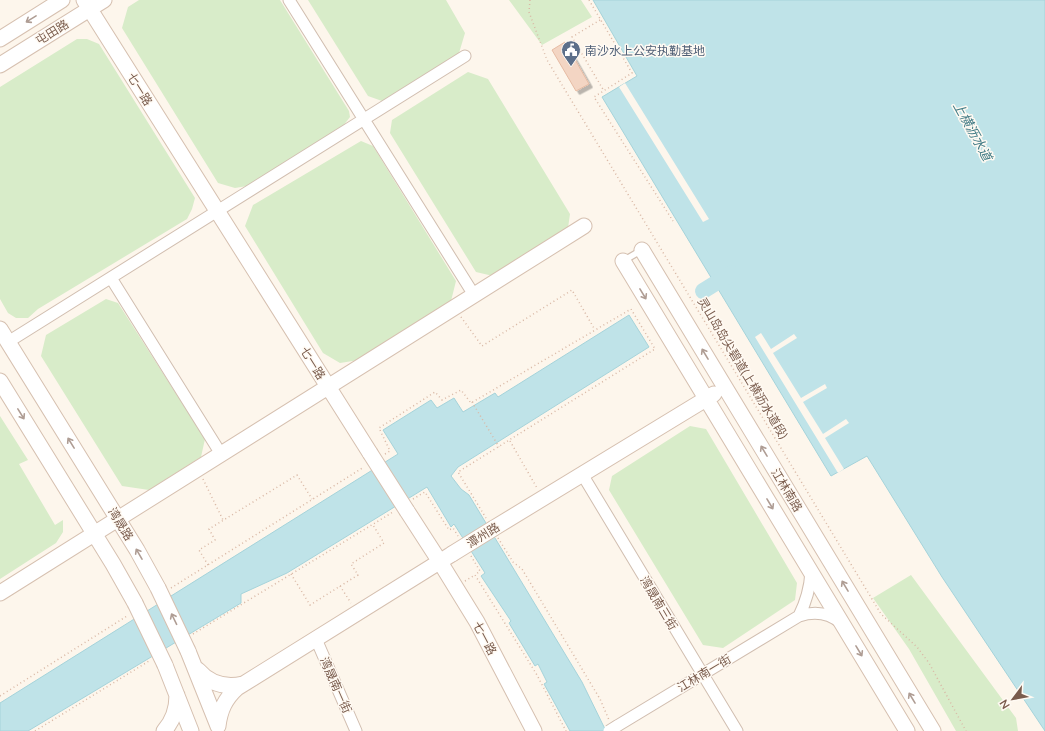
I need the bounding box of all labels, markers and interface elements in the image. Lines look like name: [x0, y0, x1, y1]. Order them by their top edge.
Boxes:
one-way arrow: [25, 16, 37, 24]
street label: 屯田路: [33, 16, 71, 48]
public building icon: 南沙水上公安执勤基地: [560, 39, 582, 67]
place label: 南沙水上公安执勤基地: [585, 43, 705, 58]
street label: 七一路: [124, 70, 156, 108]
water label: 上横沥水道: [950, 99, 997, 165]
one-way arrow: [640, 288, 648, 300]
street label: 灵山岛岛尖碧道(上横沥水道段): [695, 295, 791, 441]
street label: 七一路: [297, 344, 329, 382]
one-way arrow: [701, 349, 709, 360]
one-way arrow: [17, 408, 25, 420]
one-way arrow: [66, 437, 74, 449]
one-way arrow: [759, 445, 767, 457]
street label: 江林南路: [768, 466, 806, 514]
one-way arrow: [766, 498, 774, 509]
street label: 湾晟路: [105, 505, 137, 543]
street label: 潭州路: [464, 519, 502, 551]
one-way arrow: [135, 548, 142, 560]
street label: 湾晟南三街: [637, 573, 681, 633]
one-way arrow: [841, 580, 849, 592]
one-way arrow: [170, 613, 177, 625]
street label: 七一路: [470, 619, 500, 657]
one-way arrow: [855, 645, 863, 656]
street label: 江林南一街: [674, 651, 734, 695]
street label: 湾晟南一街: [317, 655, 355, 715]
north arrow: [993, 679, 1033, 719]
one-way arrow: [908, 692, 916, 704]
text: N: [996, 698, 1012, 712]

